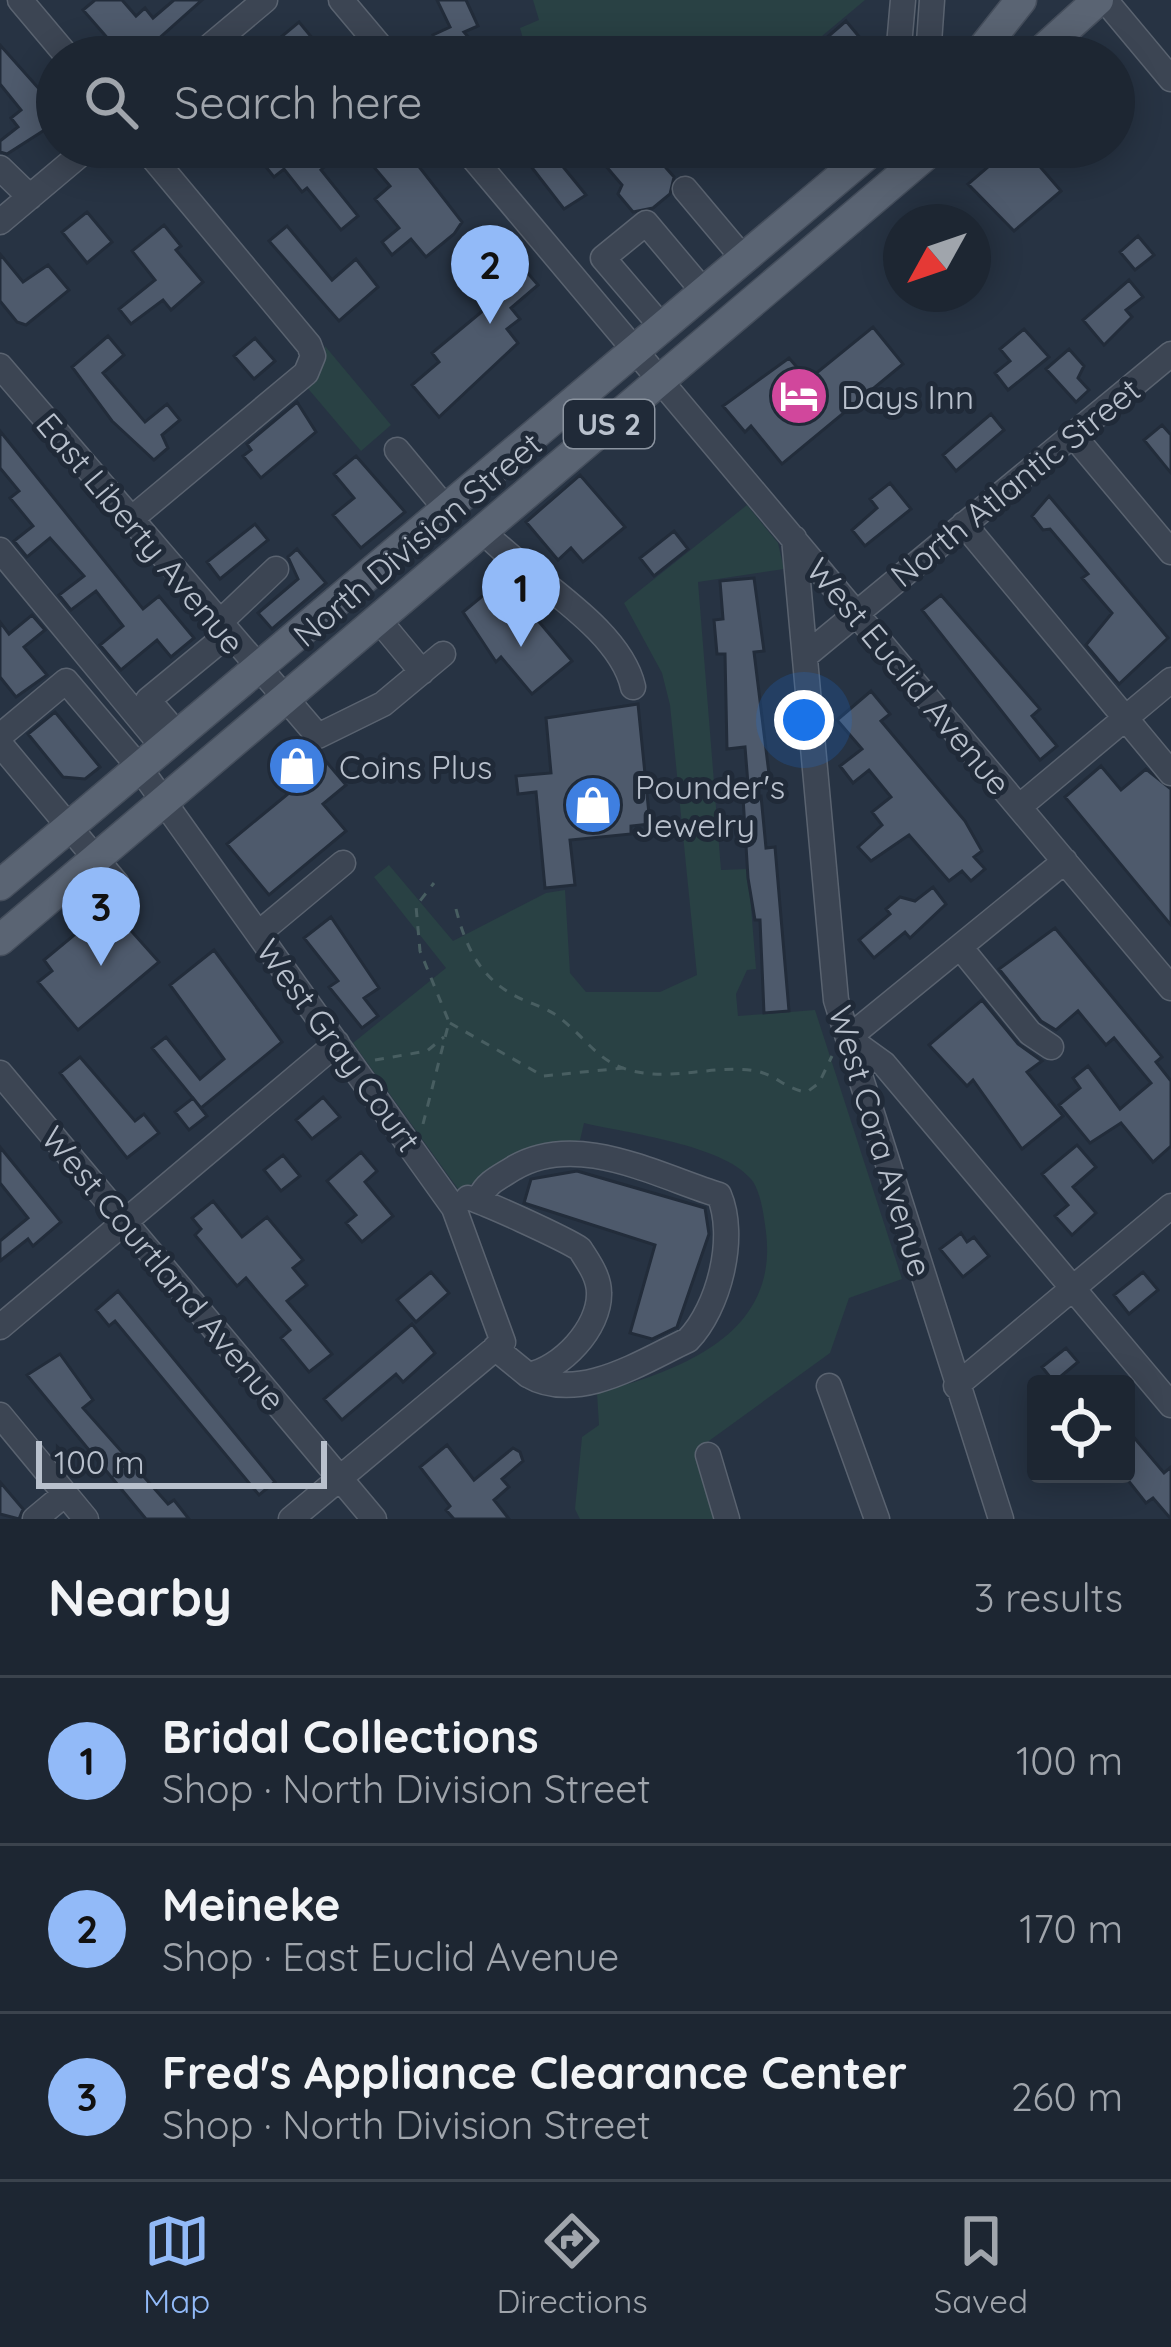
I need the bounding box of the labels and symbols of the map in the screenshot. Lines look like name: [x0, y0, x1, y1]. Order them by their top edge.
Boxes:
north arrow: [883, 204, 991, 312]
pin: 2: [451, 225, 529, 324]
hotel icon: Days Inn: [768, 365, 830, 427]
street label: North Atlantic Street: [882, 369, 1148, 595]
place label: Days Inn: [841, 376, 974, 417]
road number: US 2: [564, 400, 654, 448]
street label: East Liberty Avenue: [28, 404, 254, 662]
street label: North Division Street: [284, 423, 550, 655]
pin: 1: [482, 548, 560, 647]
street label: West Euclid Avenue: [798, 549, 1020, 803]
your location: [774, 690, 834, 750]
shop icon: Coins Plus: [266, 735, 328, 797]
place label: Coins Plus: [339, 746, 492, 787]
place label: Pounder's Jewelry: [635, 766, 785, 845]
shop icon: Pounder's Jewelry: [562, 774, 624, 836]
pin: 3: [62, 867, 140, 966]
street label: West Gray Court: [248, 931, 430, 1159]
street label: West Cora Avenue: [820, 1000, 942, 1282]
street label: West Courtland Avenue: [33, 1118, 295, 1418]
scale bar: [36, 1435, 327, 1488]

